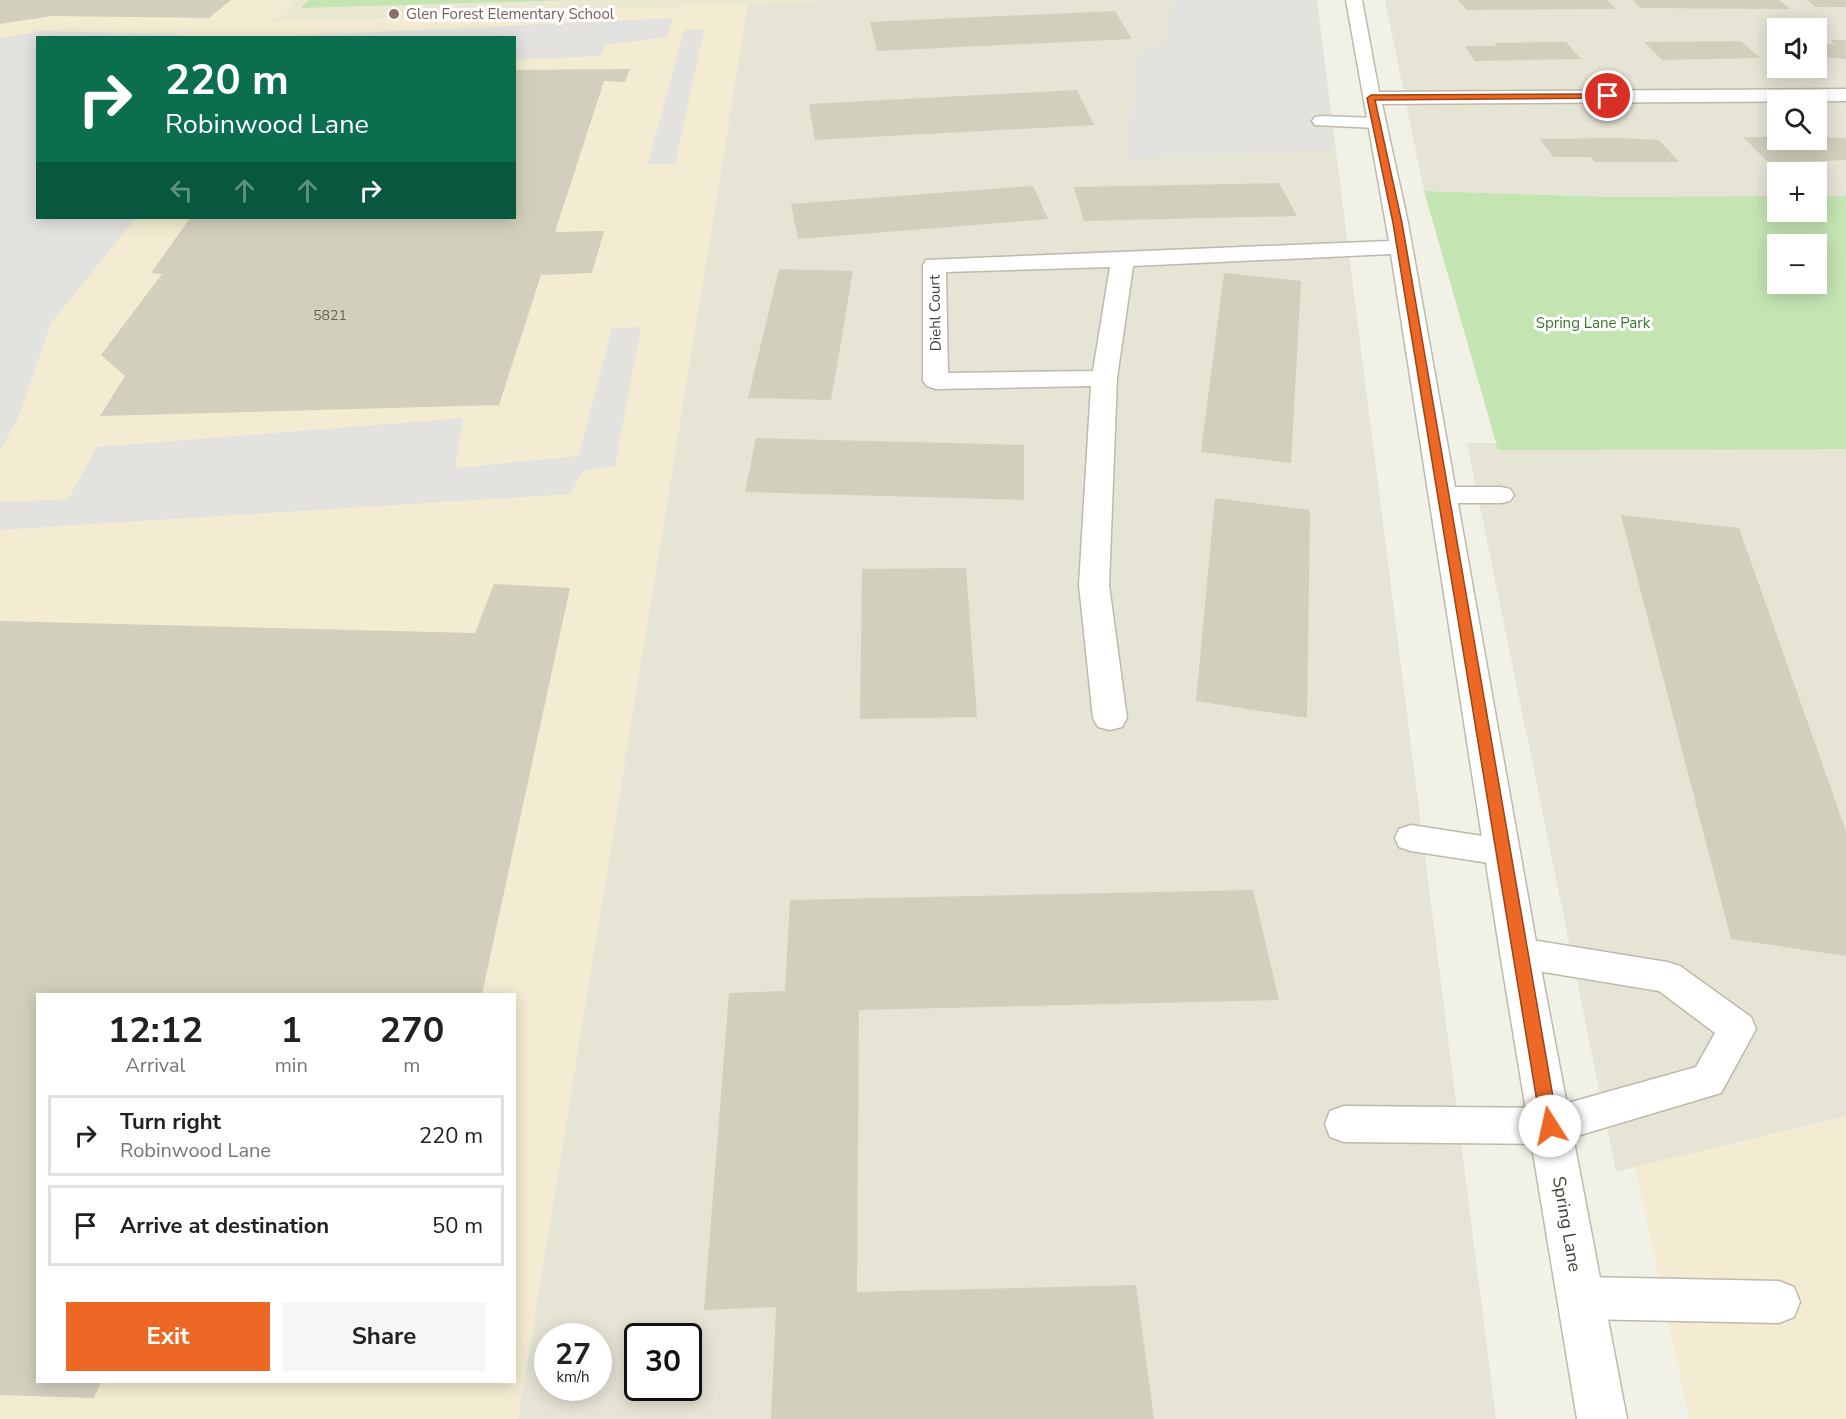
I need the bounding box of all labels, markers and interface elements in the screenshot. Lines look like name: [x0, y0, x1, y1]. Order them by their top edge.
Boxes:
place label: Glen Forest Elementary School: [406, 4, 615, 24]
marker: Glen Forest Elementary School: [387, 7, 401, 21]
map controls: [1767, 18, 1827, 294]
button: sound: [1767, 18, 1827, 78]
text: 220 m: [165, 52, 289, 109]
icon: right: [66, 60, 144, 138]
pin: [1582, 70, 1633, 121]
icon: arrive: [1591, 79, 1624, 112]
button: search: [1767, 90, 1827, 150]
text: Robinwood Lane: [165, 106, 369, 143]
button: +: [1767, 162, 1827, 222]
icon: left: [165, 174, 198, 207]
icon: ahead: [228, 174, 261, 207]
icon: ahead: [291, 174, 324, 207]
icon: right: [354, 174, 387, 207]
button: −: [1767, 234, 1827, 294]
street label: Diehl Court: [924, 274, 946, 352]
house number: 5821: [313, 306, 347, 325]
park label: Spring Lane Park: [1536, 313, 1651, 333]
text: 12:12: [108, 1006, 203, 1055]
text: 1: [280, 1006, 302, 1055]
text: 270: [379, 1006, 444, 1055]
text: Arrival: [125, 1052, 185, 1079]
text: min: [275, 1052, 308, 1079]
text: m: [403, 1052, 420, 1079]
position arrow: [1518, 1094, 1582, 1158]
text: Turn right: [120, 1107, 221, 1137]
icon: right: [69, 1119, 102, 1152]
text: 220 m: [419, 1121, 483, 1151]
text: Robinwood Lane: [120, 1137, 271, 1164]
street label: Spring Lane: [1547, 1174, 1587, 1274]
icon: arrive: [69, 1209, 102, 1242]
text: Arrive at destination: [120, 1211, 329, 1241]
text: 50 m: [432, 1211, 483, 1241]
button: Exit: [66, 1302, 270, 1371]
button: Share: [282, 1302, 486, 1371]
speed limit sign: 30: [624, 1323, 702, 1401]
text: 27: [555, 1334, 591, 1375]
text: km/h: [556, 1367, 590, 1387]

